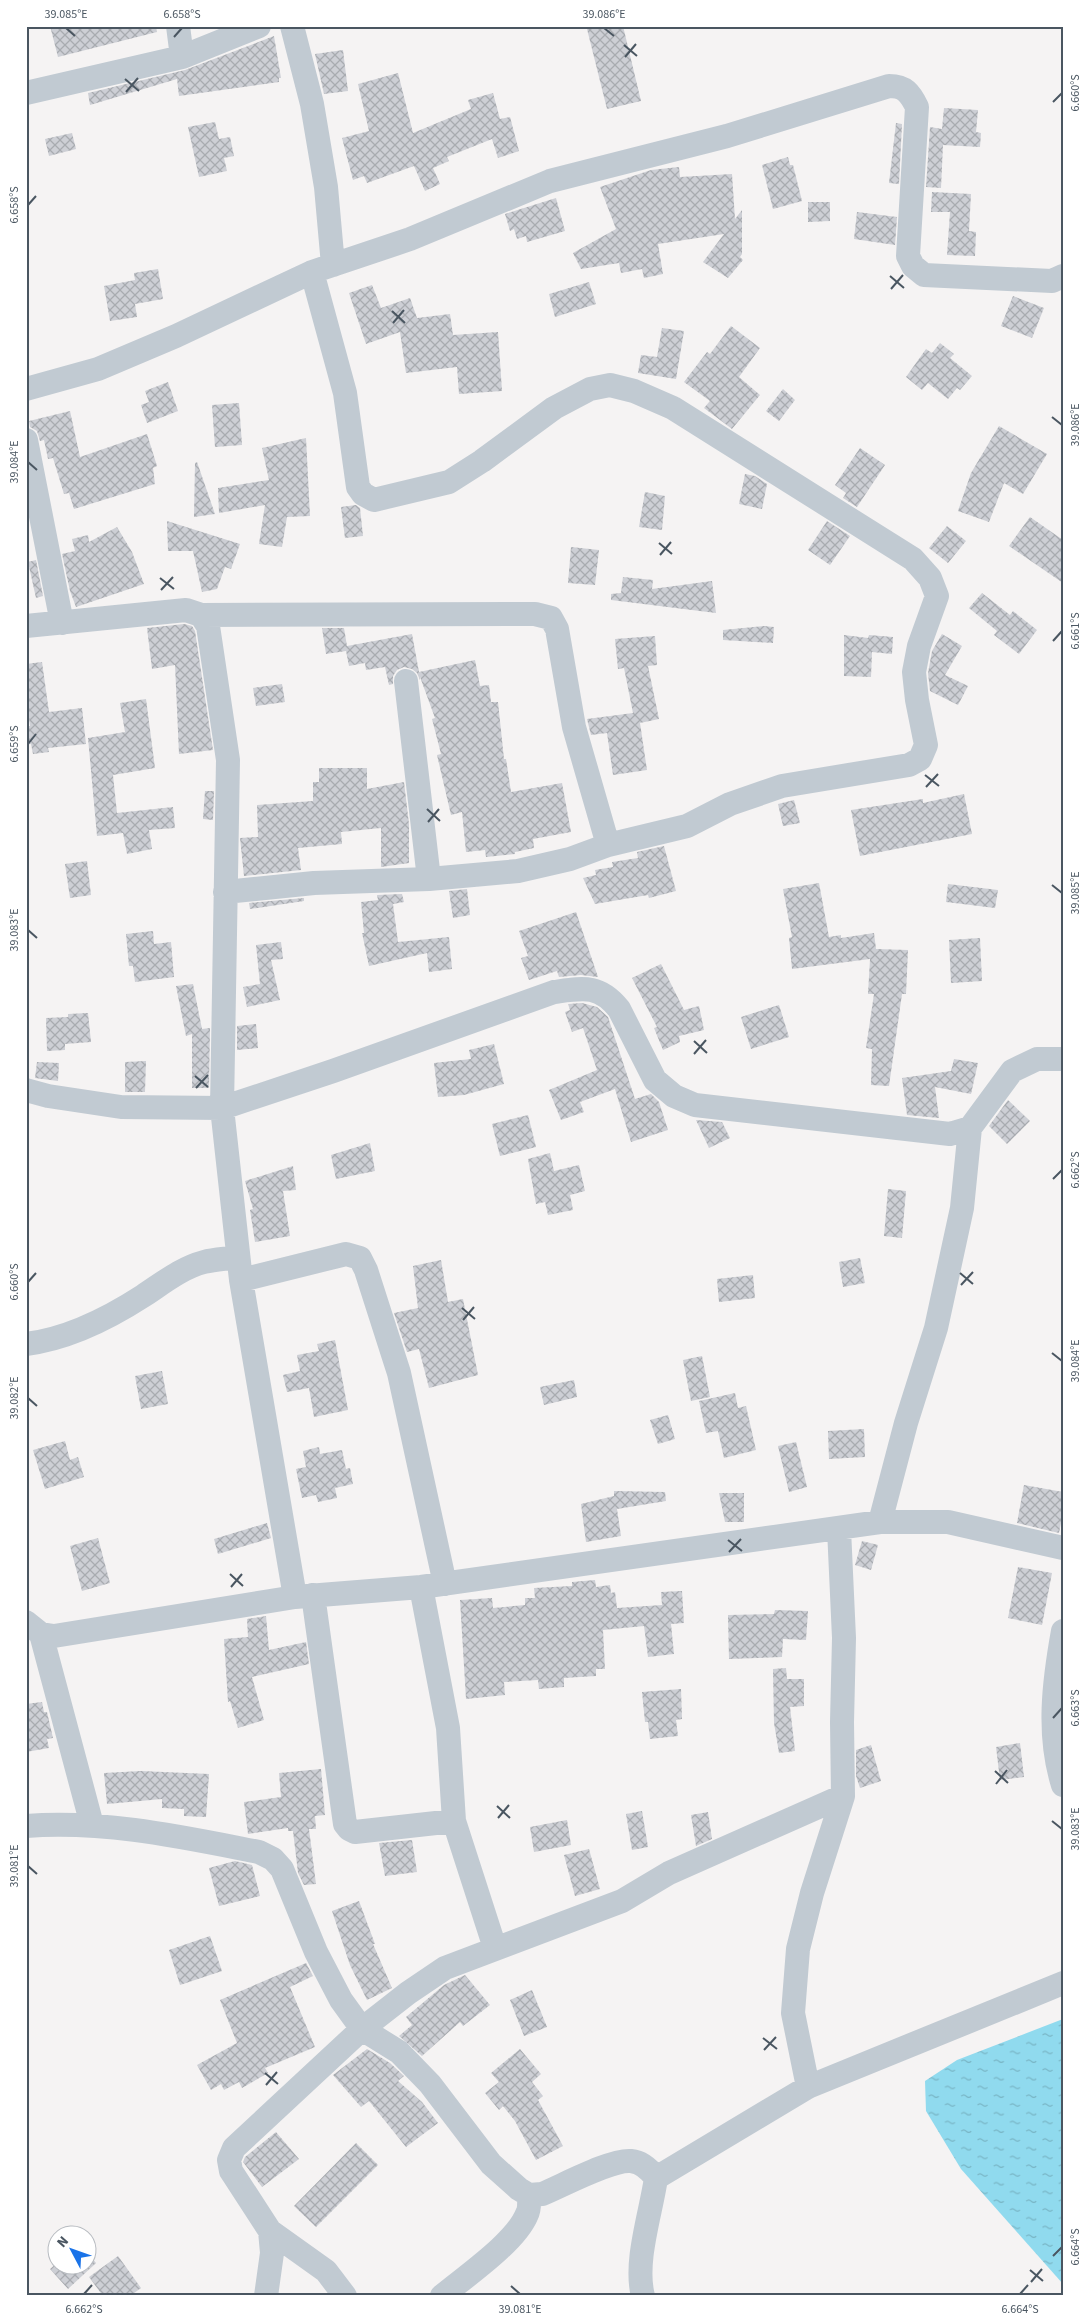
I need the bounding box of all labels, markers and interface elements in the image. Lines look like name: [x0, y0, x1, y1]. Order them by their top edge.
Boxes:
text: 39.085°E: [44, 6, 88, 23]
text: 6.658°S: [163, 6, 201, 23]
text: 39.086°E: [582, 6, 626, 23]
text: 6.660°S: [1067, 74, 1084, 112]
text: 6.658°S: [6, 186, 23, 224]
text: 39.086°E: [1067, 403, 1084, 447]
text: 39.084°E: [6, 440, 23, 484]
text: 6.661°S: [1067, 612, 1084, 650]
text: 6.659°S: [6, 725, 23, 763]
text: 39.085°E: [1067, 871, 1084, 915]
text: 39.083°E: [6, 908, 23, 952]
text: 6.662°S: [1067, 1151, 1084, 1189]
text: 6.660°S: [6, 1263, 23, 1301]
text: 39.084°E: [1067, 1339, 1084, 1383]
text: 39.082°E: [6, 1376, 23, 1420]
text: 6.663°S: [1067, 1689, 1084, 1727]
text: 39.083°E: [1067, 1807, 1084, 1851]
text: 39.081°E: [6, 1844, 23, 1888]
north arrow: [48, 2224, 98, 2274]
text: 6.664°S: [1067, 2228, 1084, 2266]
text: N: [52, 2232, 74, 2252]
text: 6.662°S: [65, 2301, 103, 2318]
text: 39.081°E: [498, 2301, 542, 2318]
text: 6.664°S: [1001, 2301, 1039, 2318]

